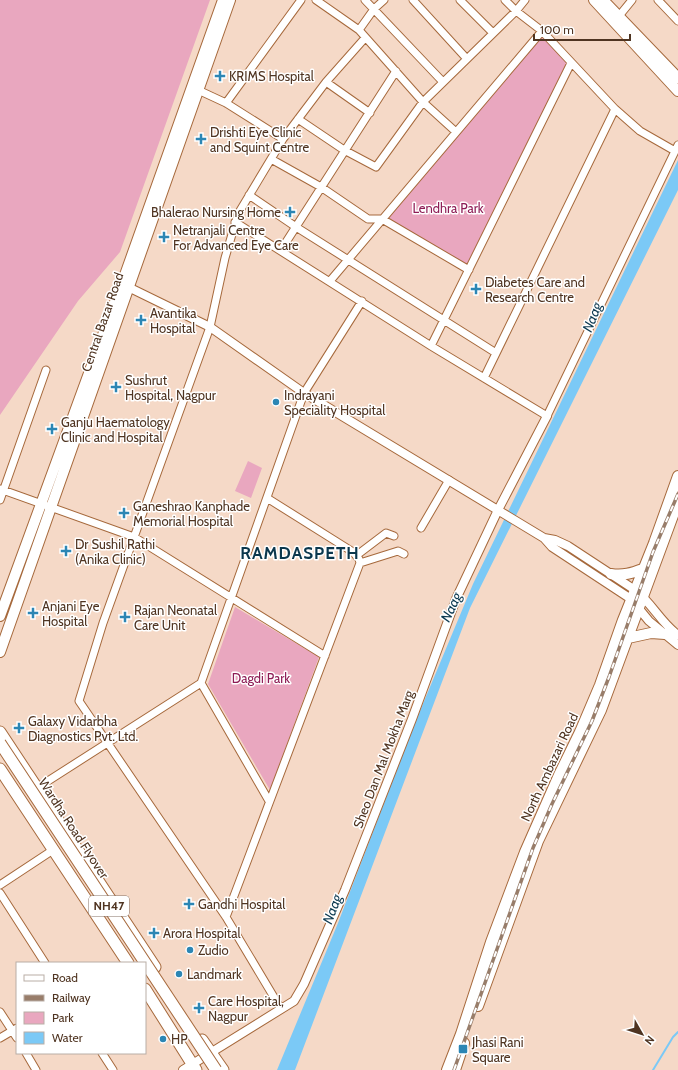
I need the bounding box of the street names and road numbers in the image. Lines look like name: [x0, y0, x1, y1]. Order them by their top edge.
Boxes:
street label: Central Bazar Road: [78, 270, 126, 374]
street label: Sheo Dan Mal Mokha Marg: [349, 687, 417, 830]
street label: North Ambazari Road: [517, 710, 581, 824]
street label: Wardha Road Flyover: [35, 775, 113, 882]
road number: NH47: [89, 896, 129, 916]

